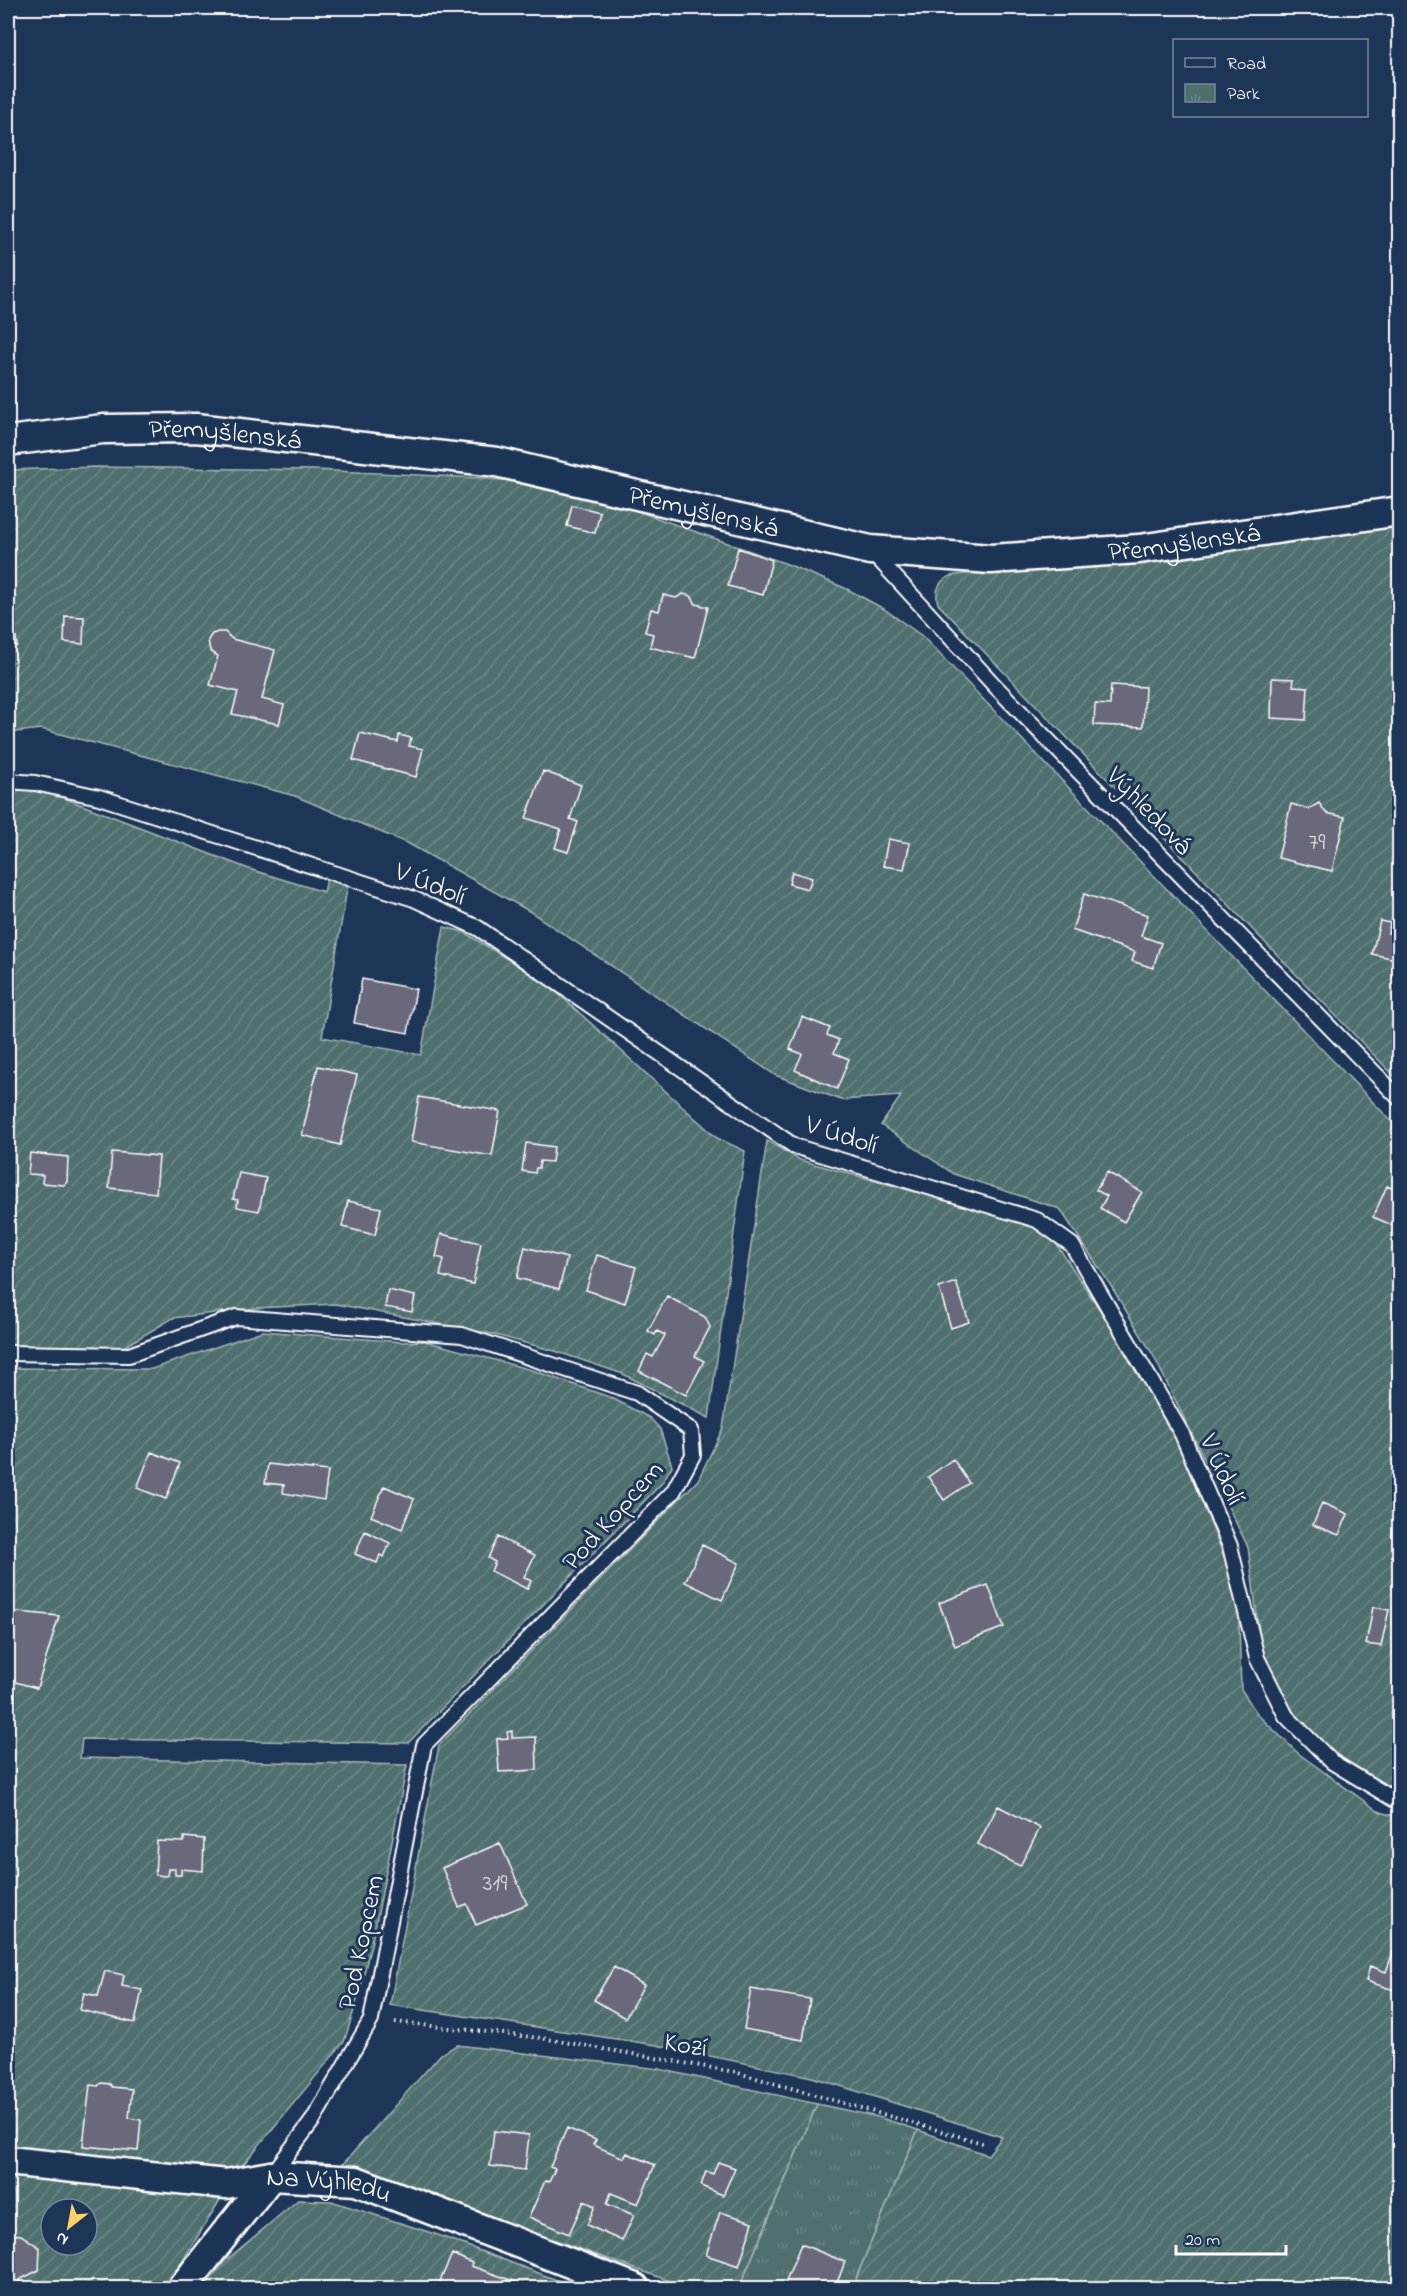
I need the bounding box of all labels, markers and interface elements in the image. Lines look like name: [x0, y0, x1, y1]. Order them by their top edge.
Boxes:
legend: [1173, 39, 1368, 117]
text: Road: [1227, 52, 1266, 78]
text: Park: [1227, 82, 1260, 108]
street label: Přemyšlenská: [148, 411, 304, 462]
street label: Přemyšlenská: [624, 477, 783, 550]
street label: Přemyšlenská: [1107, 515, 1263, 573]
street label: Výhledová: [1095, 758, 1201, 865]
house number: 79: [1308, 826, 1326, 861]
street label: V Údolí: [387, 853, 472, 917]
street label: V Údolí: [799, 1106, 883, 1166]
street label: V Údolí: [1187, 1427, 1254, 1512]
street label: Pod Kopcem: [554, 1453, 674, 1581]
house number: 319: [483, 1867, 508, 1902]
street label: Pod Kopcem: [329, 1872, 396, 2014]
street label: Kozí: [661, 2023, 710, 2069]
street label: Na Výhledu: [265, 2159, 397, 2215]
north arrow: [39, 2197, 99, 2257]
scale bar: [1176, 2218, 1286, 2256]
text: N: [51, 2225, 73, 2251]
text: 20 m: [1185, 2228, 1220, 2254]

